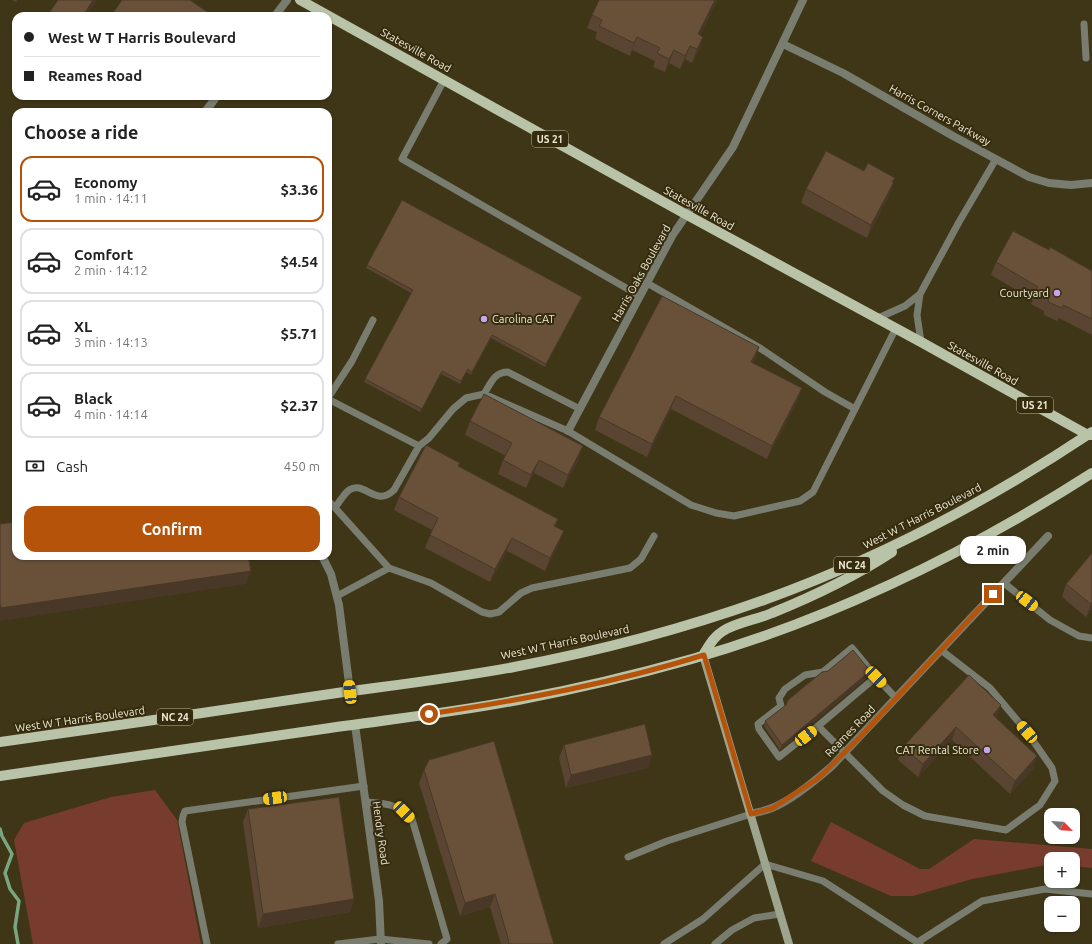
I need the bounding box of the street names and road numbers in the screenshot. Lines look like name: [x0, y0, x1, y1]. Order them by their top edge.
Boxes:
street label: Statesville Road: [379, 26, 453, 74]
street label: Harris Corners Parkway: [887, 82, 993, 148]
road number: US 21: [532, 131, 568, 147]
street label: Statesville Road: [662, 184, 736, 232]
street label: Harris Oaks Boulevard: [609, 222, 673, 324]
street label: Statesville Road: [946, 339, 1020, 387]
road number: US 21: [1017, 397, 1053, 413]
street label: West W T Harris Boulevard: [861, 481, 983, 551]
road number: NC 24: [834, 557, 870, 573]
street label: West W T Harris Boulevard: [500, 623, 630, 661]
street label: Reames Road: [822, 703, 878, 759]
street label: West W T Harris Boulevard: [14, 704, 146, 734]
road number: NC 24: [157, 709, 193, 725]
street label: Hendry Road: [371, 800, 391, 866]

